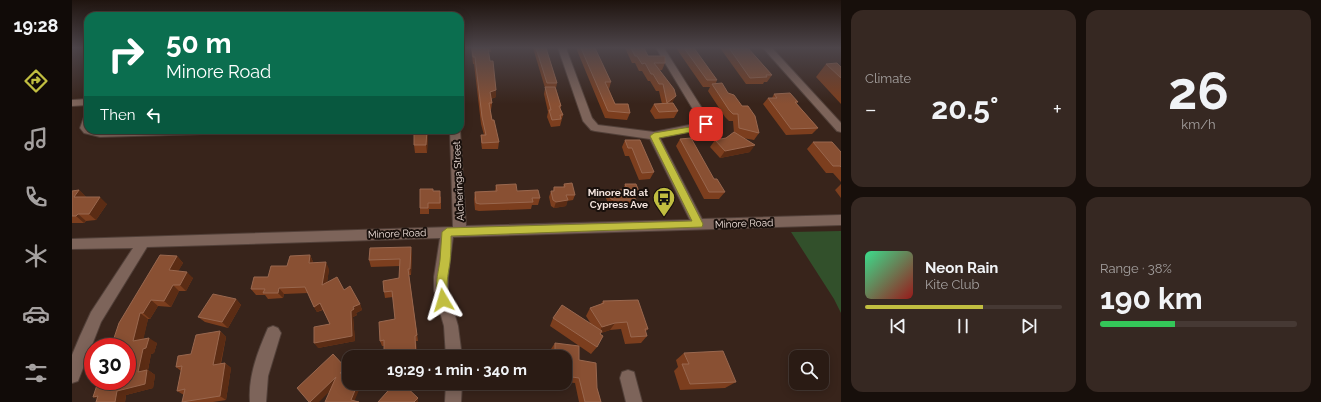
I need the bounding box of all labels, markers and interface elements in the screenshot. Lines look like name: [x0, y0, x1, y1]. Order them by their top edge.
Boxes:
text: 19:28: [14, 15, 58, 36]
text: 50 m: [166, 27, 232, 60]
icon: right: [100, 28, 152, 80]
text: 26: [1168, 60, 1229, 121]
text: Minore Road: [166, 61, 271, 82]
icon: directions: [22, 67, 50, 95]
text: Climate: [865, 71, 911, 86]
text: 20.5°: [931, 91, 998, 126]
text: −: [865, 96, 877, 122]
text: +: [1053, 96, 1062, 122]
icon: left: [143, 104, 165, 126]
text: Then: [100, 106, 135, 124]
pin: [689, 107, 723, 141]
icon: arrive: [695, 113, 717, 135]
text: km/h: [1181, 117, 1216, 132]
icon: music: [22, 125, 50, 153]
street label: Alcheringa Street: [451, 140, 466, 221]
icon: phone: [22, 183, 50, 211]
bus stop icon: Minore Rd at Cypress Ave: [651, 185, 677, 218]
place label: Minore Rd at Cypress Ave: [588, 187, 648, 210]
street label: Minore Road: [715, 217, 773, 230]
street label: Minore Road: [368, 227, 426, 240]
icon: climate: [22, 242, 50, 270]
text: Neon Rain: [925, 259, 998, 277]
text: Range · 38%: [1100, 261, 1172, 276]
text: Kite Club: [925, 277, 980, 292]
position arrow: [422, 279, 464, 321]
text: 190 km: [1100, 281, 1203, 316]
icon: car: [22, 300, 50, 328]
icon: previous: [887, 315, 909, 337]
icon: pause: [952, 315, 974, 337]
icon: next: [1018, 315, 1040, 337]
speed limit sign: 30: [84, 338, 136, 390]
map controls: [789, 350, 829, 390]
button: search: [789, 350, 829, 390]
icon: filters: [22, 359, 50, 387]
text: 19:29 · 1 min · 340 m: [387, 361, 527, 379]

